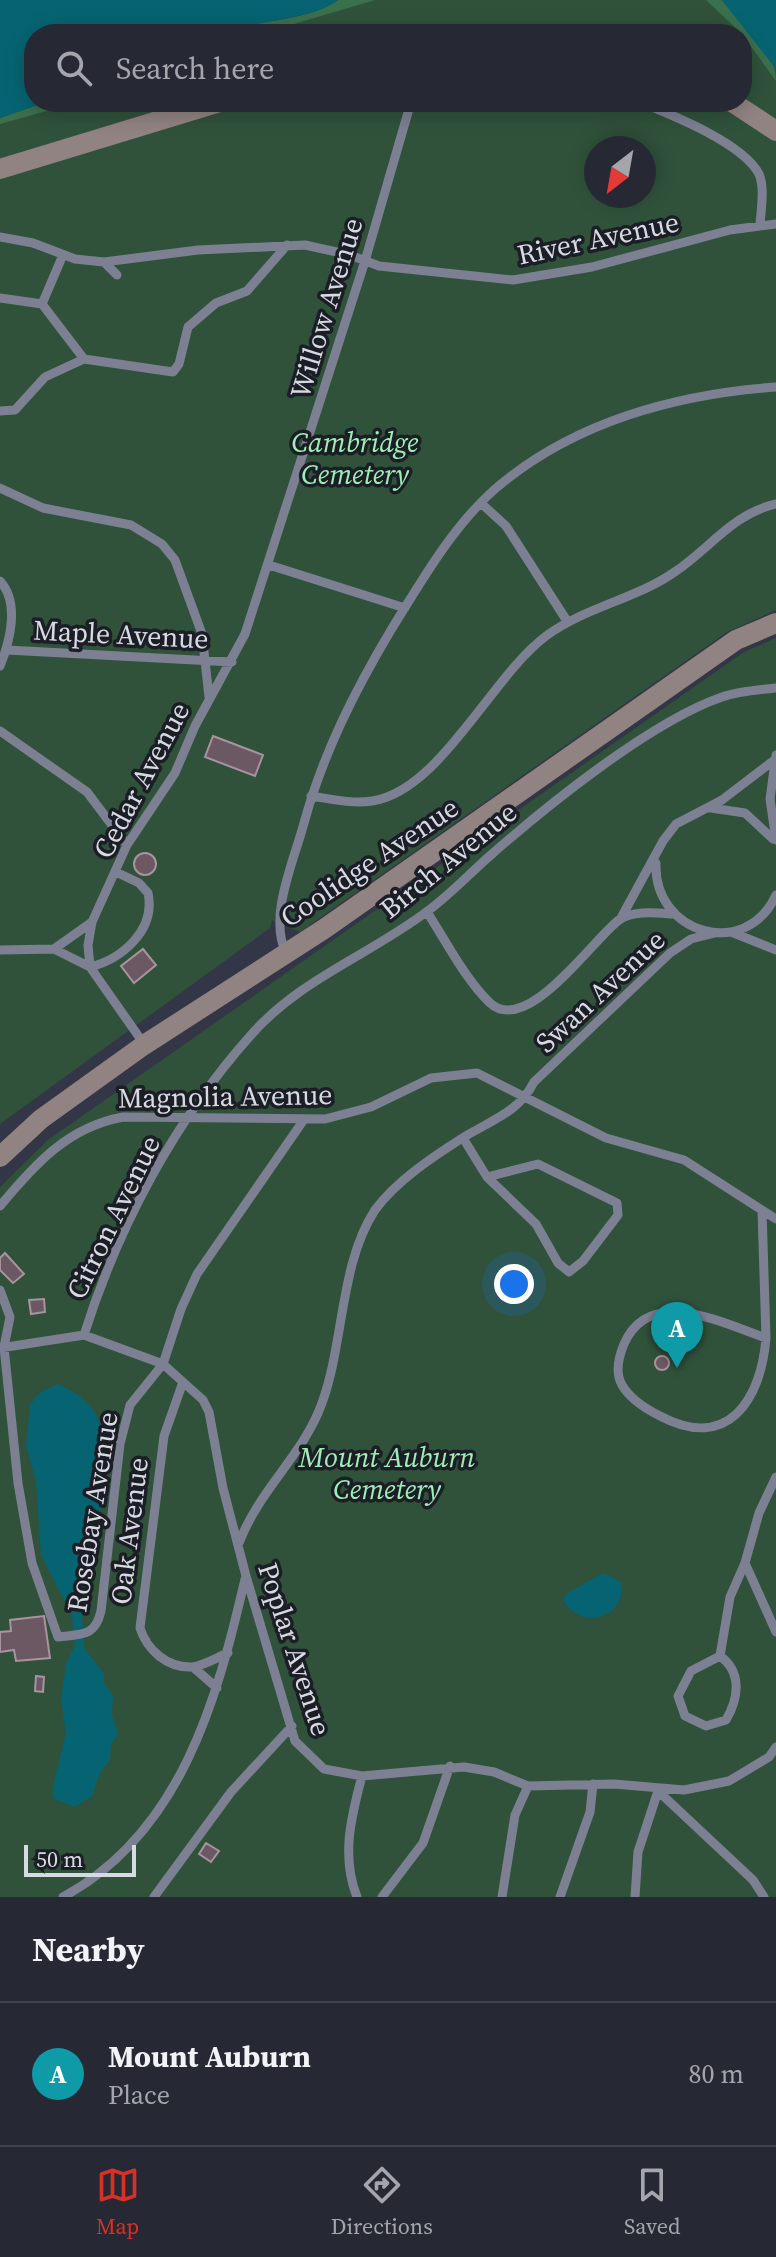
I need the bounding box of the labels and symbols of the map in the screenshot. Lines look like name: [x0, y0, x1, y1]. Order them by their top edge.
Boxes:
north arrow: [584, 136, 656, 208]
street label: River Avenue: [514, 202, 682, 274]
street label: Willow Avenue: [281, 213, 371, 403]
park label: Cambridge Cemetery: [292, 423, 419, 493]
street label: Maple Avenue: [32, 610, 210, 658]
street label: Cedar Avenue: [84, 695, 198, 865]
street label: Coolidge Avenue: [272, 788, 466, 936]
street label: Birch Avenue: [371, 793, 525, 927]
street label: Swan Avenue: [527, 921, 673, 1061]
street label: Magnolia Avenue: [117, 1075, 333, 1117]
street label: Citron Avenue: [57, 1129, 169, 1305]
your location: [494, 1264, 534, 1304]
pin: A: [651, 1302, 703, 1368]
street label: Rosebay Avenue: [57, 1409, 127, 1615]
park label: Mount Auburn Cemetery: [298, 1438, 475, 1508]
street label: Oak Avenue: [101, 1455, 157, 1607]
street label: Poplar Avenue: [249, 1558, 341, 1740]
scale bar: [24, 1841, 136, 1877]

